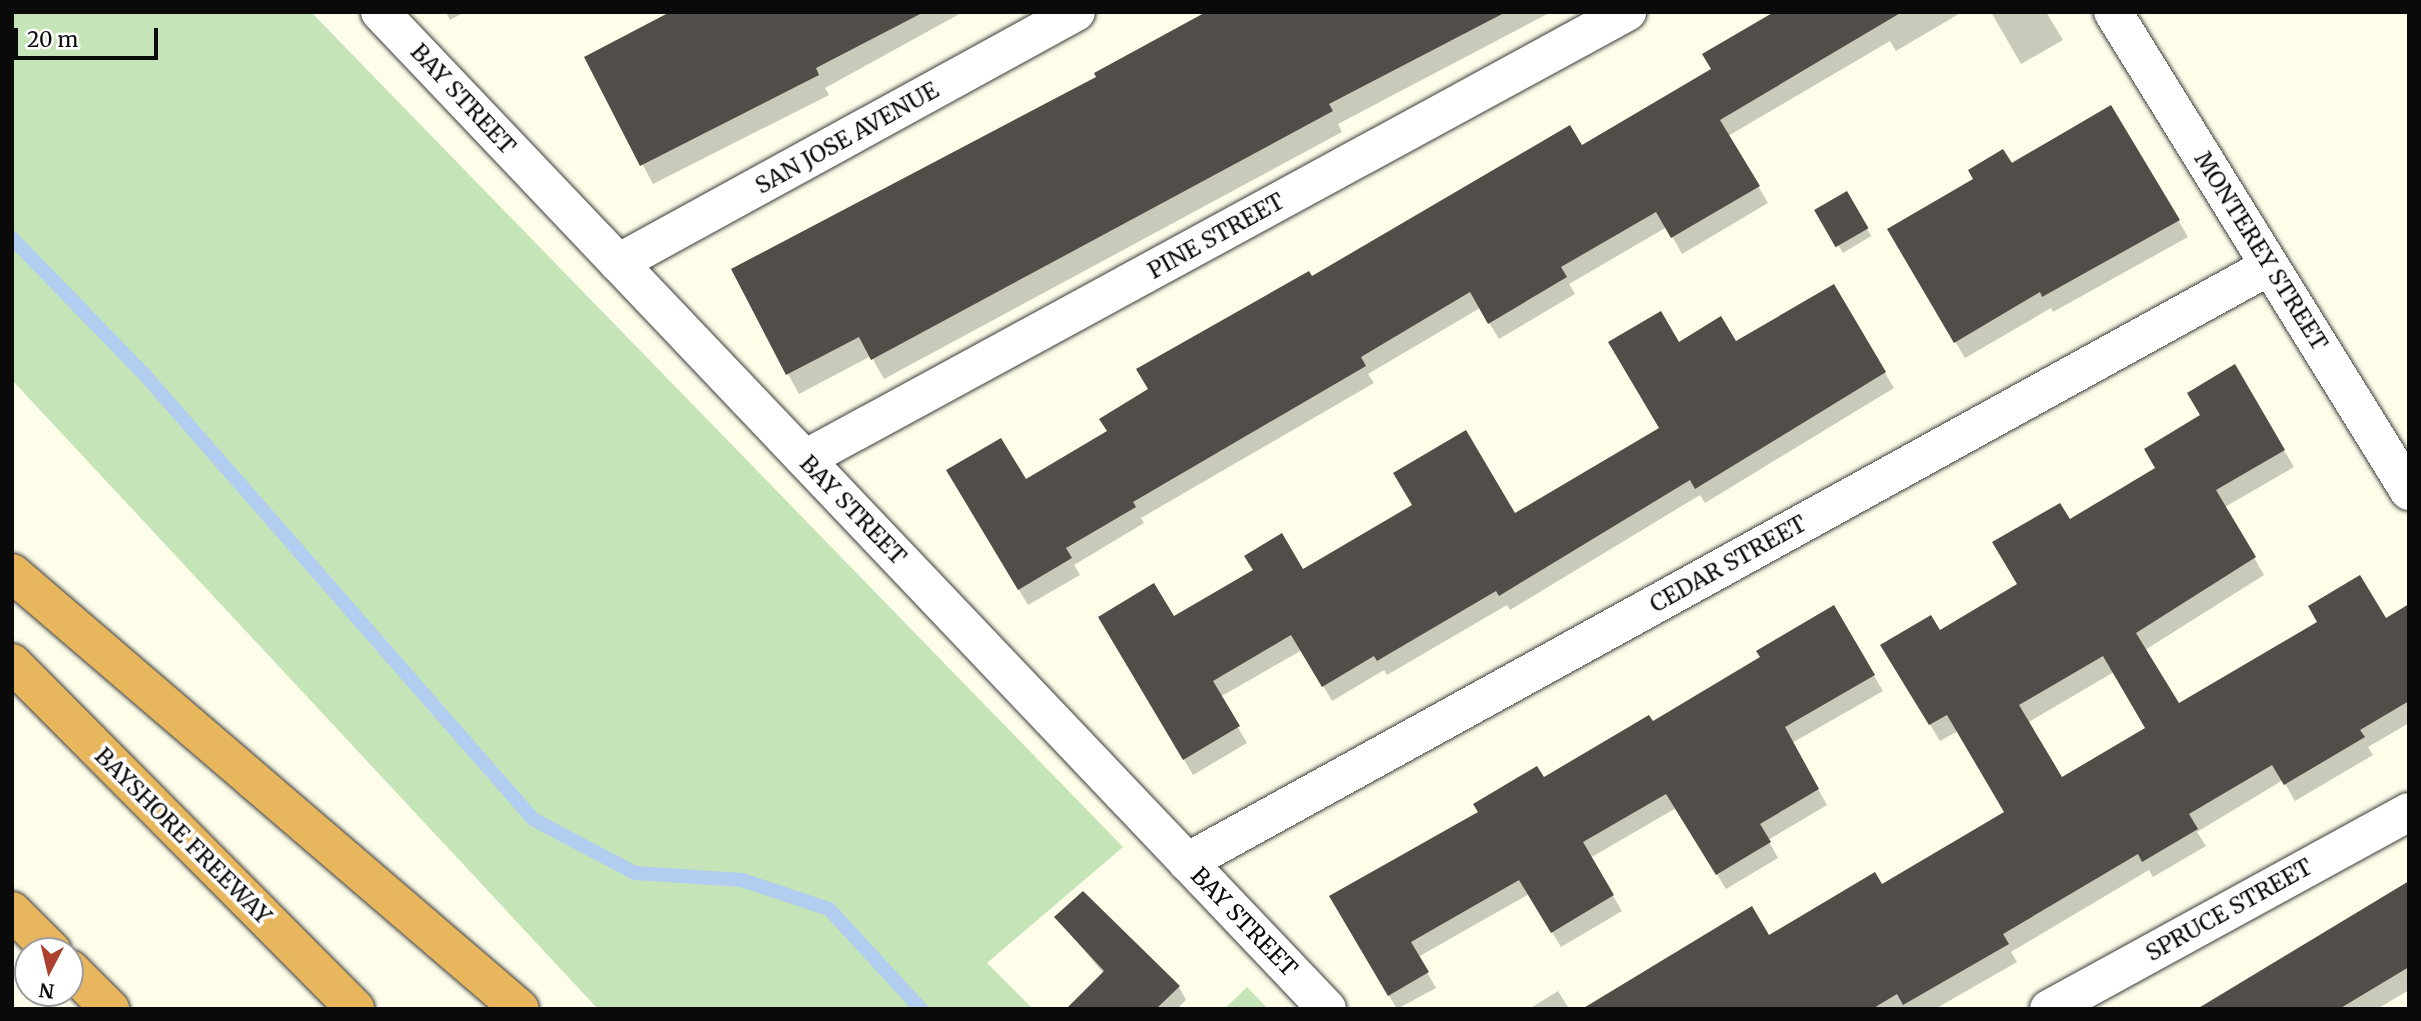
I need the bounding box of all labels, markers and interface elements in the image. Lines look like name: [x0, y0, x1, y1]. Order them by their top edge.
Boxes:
scale bar: [18, 14, 161, 58]
text: 20 m: [27, 26, 78, 53]
street label: BAY STREET: [405, 38, 521, 160]
street label: SAN JOSE AVENUE: [751, 76, 943, 200]
street label: MONTEREY STREET: [2189, 147, 2333, 355]
street label: PINE STREET: [1143, 187, 1289, 285]
street label: BAY STREET: [794, 450, 912, 570]
street label: CEDAR STREET: [1645, 510, 1811, 618]
street label: BAYSHORE FREEWAY: [89, 742, 277, 930]
street label: SPRUCE STREET: [2141, 853, 2317, 967]
street label: BAY STREET: [1185, 862, 1303, 982]
north arrow: [14, 937, 84, 1007]
text: N: [38, 978, 56, 1004]

